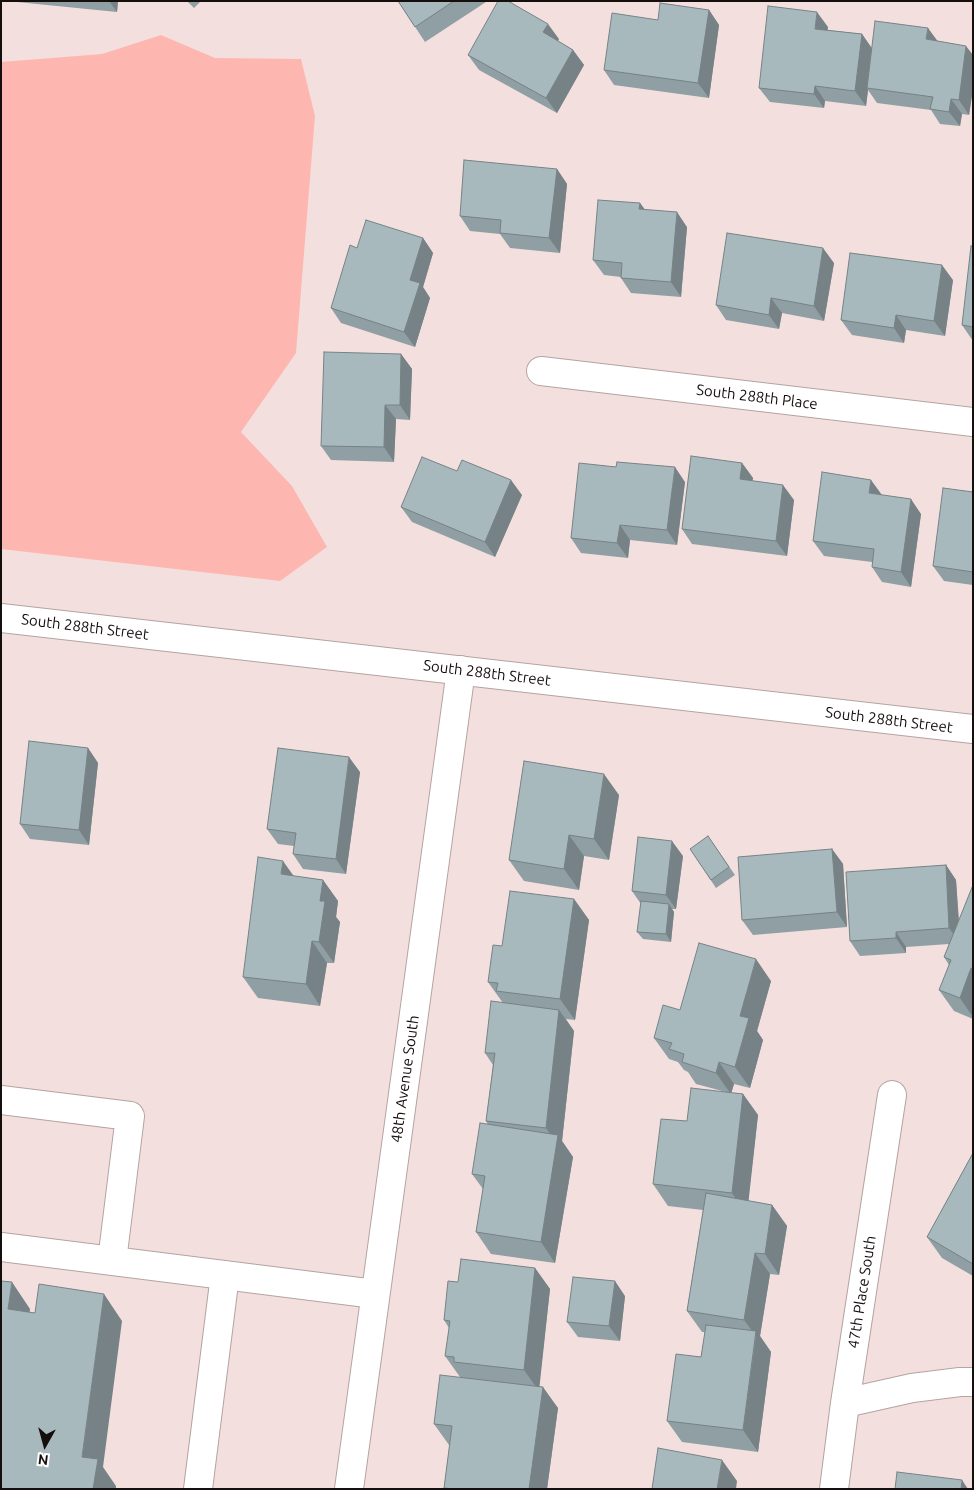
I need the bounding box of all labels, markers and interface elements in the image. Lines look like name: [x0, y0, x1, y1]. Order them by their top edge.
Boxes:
street label: South 288th Place: [695, 381, 819, 413]
street label: South 288th Street: [20, 610, 150, 644]
street label: South 288th Street: [422, 656, 552, 690]
street label: South 288th Street: [824, 703, 954, 737]
street label: 48th Avenue South: [387, 1014, 423, 1144]
street label: 47th Place South: [844, 1234, 880, 1350]
north arrow: [20, 1420, 70, 1470]
text: N: [37, 1451, 49, 1468]

